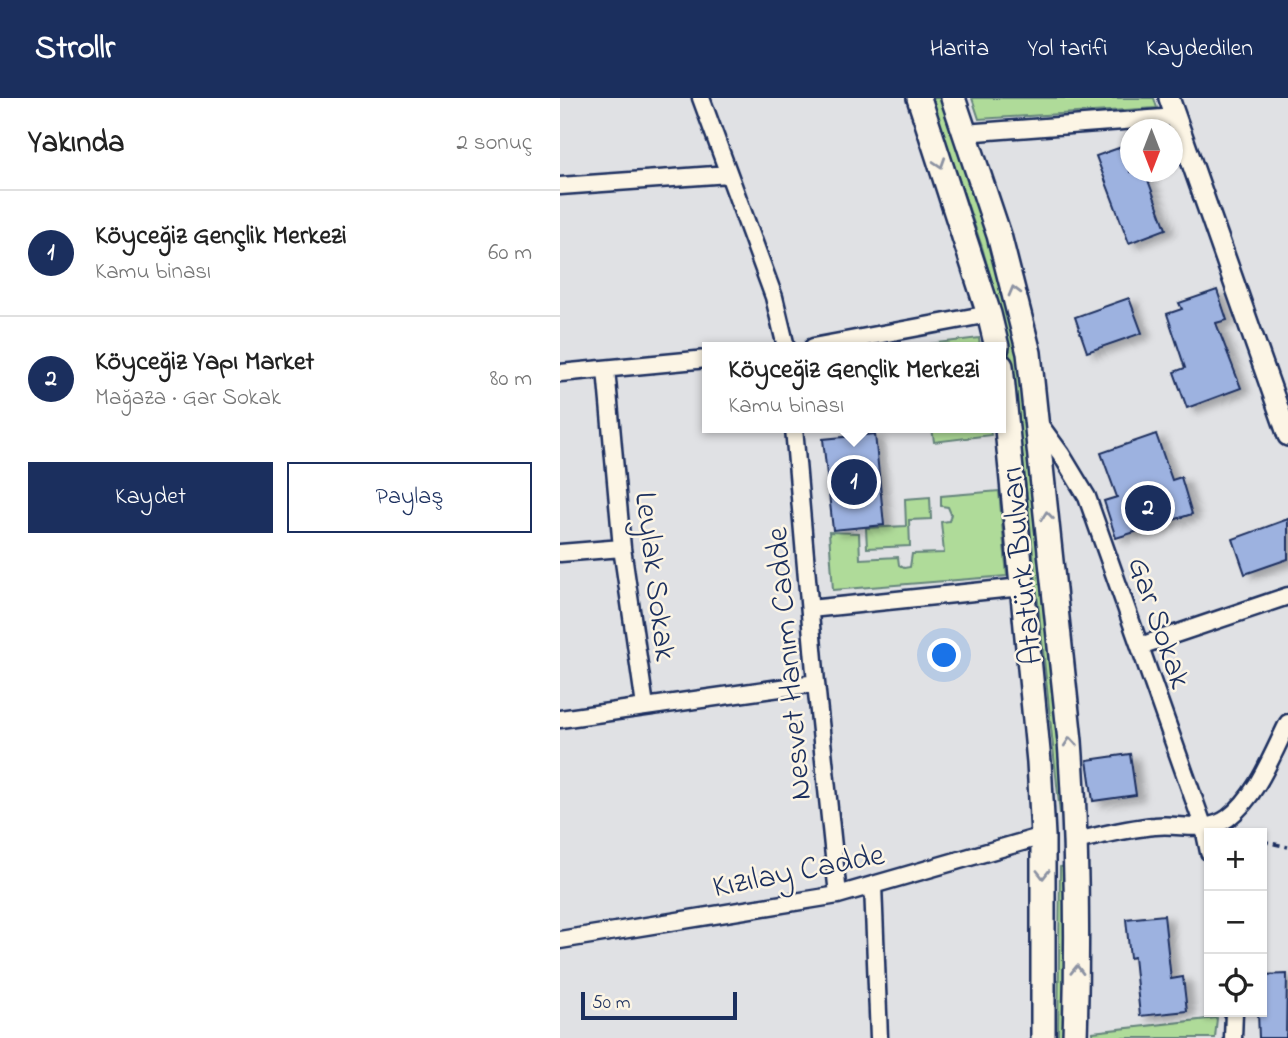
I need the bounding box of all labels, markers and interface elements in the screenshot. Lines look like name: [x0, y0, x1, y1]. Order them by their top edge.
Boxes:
text: Strollr: [35, 25, 115, 73]
text: Harita: [930, 32, 989, 67]
text: Yol tarifi: [1027, 32, 1108, 67]
text: Kaydedilen: [1146, 32, 1253, 67]
north arrow: [1120, 119, 1183, 182]
text: Yakında: [28, 122, 124, 166]
text: 2 sonuç: [457, 127, 532, 160]
one-way arrow: [932, 156, 946, 169]
text: Köyceğiz Gençlik Merkezi: [95, 218, 347, 256]
text: 1: [47, 237, 55, 270]
text: 60 m: [488, 237, 532, 270]
text: Kamu binası: [95, 256, 211, 289]
one-way arrow: [1008, 286, 1023, 298]
popup: [702, 342, 1006, 433]
text: Köyceğiz Yapı Market: [95, 344, 314, 382]
text: Köyceğiz Gençlik Merkezi: [728, 352, 980, 390]
text: 2: [45, 363, 57, 396]
text: 80 m: [490, 363, 532, 396]
text: Mağaza · Gar Sokak: [95, 382, 281, 415]
text: Kamu binası: [728, 390, 844, 423]
pin: 1: [831, 456, 877, 508]
button: Kaydet: [28, 462, 273, 533]
button: Paylaş: [287, 462, 532, 533]
street label: Atatürk Bulvarı: [990, 464, 1057, 667]
pin: 2: [1125, 482, 1171, 534]
street label: Leylak Sokak: [620, 489, 687, 665]
one-way arrow: [1040, 510, 1055, 521]
street label: Nesvet Hanım Cadde: [755, 525, 826, 802]
street label: Gar Sokak: [1113, 551, 1202, 696]
your location: [927, 638, 961, 672]
one-way arrow: [1063, 737, 1078, 748]
map controls: [1204, 828, 1267, 1017]
button: +: [1204, 828, 1267, 891]
street label: Kızılay Cadde: [709, 833, 889, 912]
one-way arrow: [1035, 869, 1051, 879]
button: −: [1204, 891, 1267, 954]
button: locate: [1204, 954, 1267, 1017]
one-way arrow: [1069, 964, 1085, 975]
scale bar: [581, 989, 737, 1021]
text: 50 m: [592, 990, 631, 1017]

